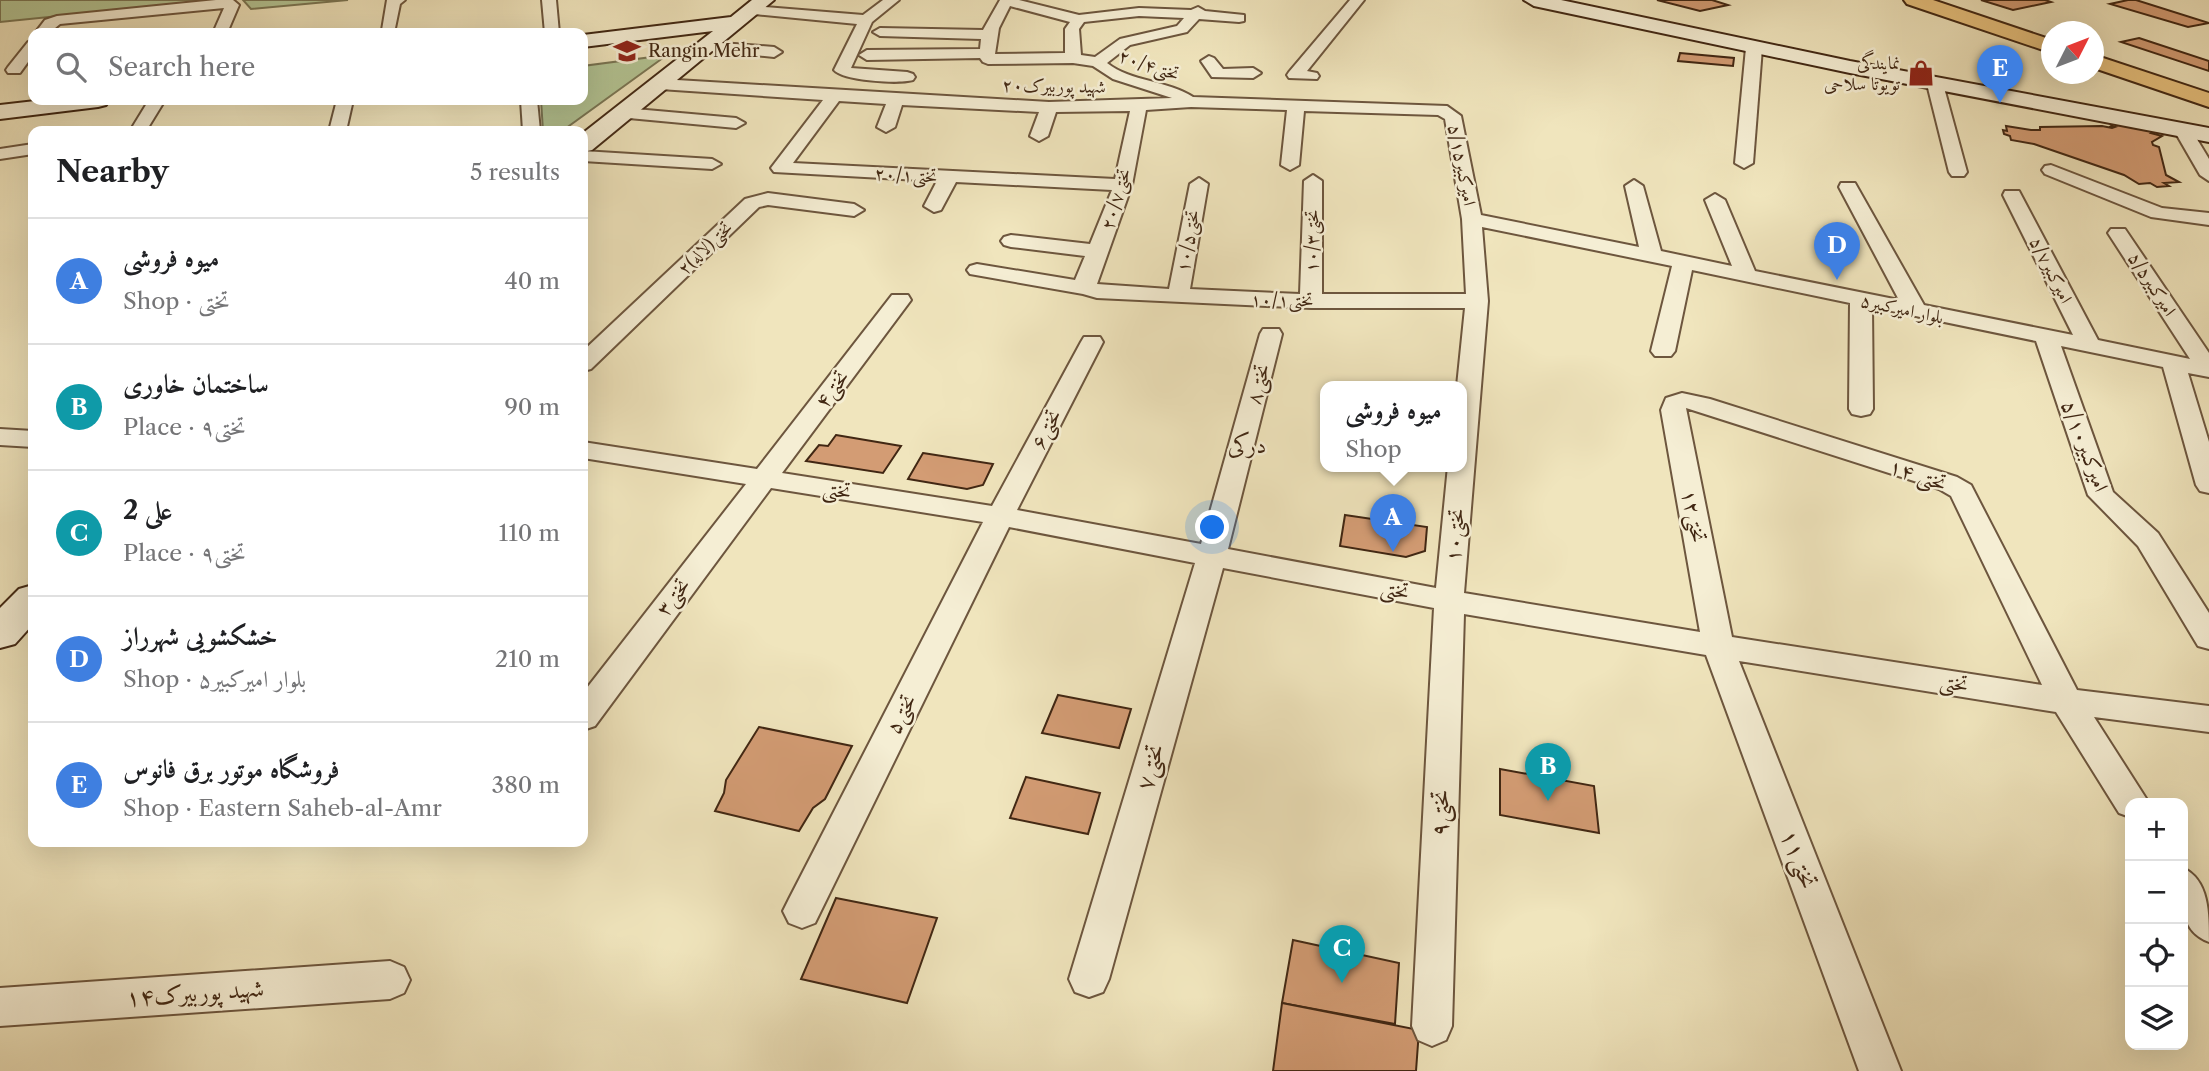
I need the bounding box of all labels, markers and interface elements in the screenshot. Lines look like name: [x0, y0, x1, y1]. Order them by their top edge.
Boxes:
north arrow: [2041, 21, 2104, 84]
search box: [28, 28, 588, 105]
school or university icon: Rangin Mehr: [612, 36, 642, 66]
place label: Rangin Mehr: [648, 40, 760, 62]
street label: تختی۲۰/۴: [1115, 44, 1182, 88]
pin: E: [1977, 45, 2023, 103]
icon: search: [52, 48, 90, 86]
place label: نمایندگی تویوتا سلاحی: [1824, 49, 1901, 95]
text: Search here: [108, 51, 255, 83]
shop icon: نمایندگی تویوتا سلاحی: [1906, 58, 1936, 88]
street label: شهید پوربیرک۲۰: [1002, 74, 1106, 100]
street label: امیرکبیر۵/۱۵: [1443, 122, 1481, 208]
text: Nearby: [56, 153, 169, 190]
text: 5 results: [470, 158, 560, 186]
street label: تختی۲۰/۱: [874, 162, 938, 190]
street label: تختی۲۰/۷: [1096, 166, 1138, 233]
street label: تختی۱۰/۵: [1172, 208, 1206, 274]
street label: تختی۱۰/۳: [1300, 209, 1326, 273]
street label: ۲تختی(لاله): [673, 217, 738, 281]
pin: D: [1814, 222, 1860, 280]
street label: امیرکبیر۵/۷: [2025, 233, 2077, 307]
text: میوه فروشی: [123, 242, 219, 274]
street label: امیرکبیر۵/۵: [2123, 248, 2181, 320]
text: A: [70, 267, 88, 295]
text: 40 m: [505, 267, 560, 295]
text: Shop · تختی: [123, 287, 230, 315]
street label: تختی۱۰/۱: [1250, 288, 1314, 314]
street label: بلوار امیرکبیر۵: [1858, 289, 1946, 329]
street label: تختی۸: [1240, 361, 1278, 408]
street label: تختی۴: [809, 365, 856, 414]
text: ساختمان خاوری: [123, 368, 269, 400]
popup: [1320, 381, 1467, 472]
text: B: [70, 393, 88, 421]
text: 90 m: [504, 393, 560, 421]
text: میوه فروشی: [1345, 394, 1442, 426]
street label: امیرکبیر۵/۱۰: [2056, 396, 2114, 496]
street label: تختی۶: [1025, 405, 1069, 454]
text: Place · تختی۹: [123, 413, 246, 441]
district label: درکی: [1228, 431, 1266, 459]
text: Shop: [1345, 435, 1402, 463]
street label: تختی ۱۴: [1885, 453, 1950, 499]
street label: تختی: [820, 475, 853, 507]
street label: تختی۱۲: [1674, 487, 1712, 545]
text: علی 2: [123, 494, 172, 526]
pin: A: [1370, 494, 1416, 552]
street label: تختی۱۰: [1440, 507, 1472, 563]
your location: [1195, 510, 1229, 544]
text: C: [70, 519, 88, 547]
text: 110 m: [499, 519, 560, 547]
text: Place · تختی۹: [123, 539, 246, 567]
street label: تختی۳: [650, 573, 697, 622]
street label: تختی: [1378, 574, 1412, 607]
text: خشکشویی شهرراز: [123, 620, 278, 652]
text: D: [69, 645, 89, 673]
text: 210 m: [495, 645, 560, 673]
text: Shop · بلوار امیرکبیر۵: [123, 665, 306, 693]
street label: تختی: [1937, 668, 1970, 700]
street label: تختی۵: [880, 690, 924, 739]
street label: تختی۷: [1129, 740, 1173, 794]
pin: B: [1525, 743, 1571, 801]
text: فروشگاه موتور برق فانوس: [123, 753, 340, 785]
text: E: [71, 771, 87, 799]
text: 380 m: [492, 771, 560, 799]
street label: تختی۹: [1424, 789, 1458, 837]
text: Shop · Eastern Saheb-al-Amr: [123, 794, 442, 822]
map controls: [2125, 798, 2188, 1050]
button: +: [2125, 798, 2188, 861]
street label: تختی۱۱: [1772, 825, 1824, 894]
button: −: [2125, 861, 2188, 924]
button: locate: [2125, 924, 2188, 987]
pin: C: [1319, 925, 1365, 983]
street label: شهید پوربیرک۱۴: [125, 973, 265, 1015]
button: layers: [2125, 987, 2188, 1050]

